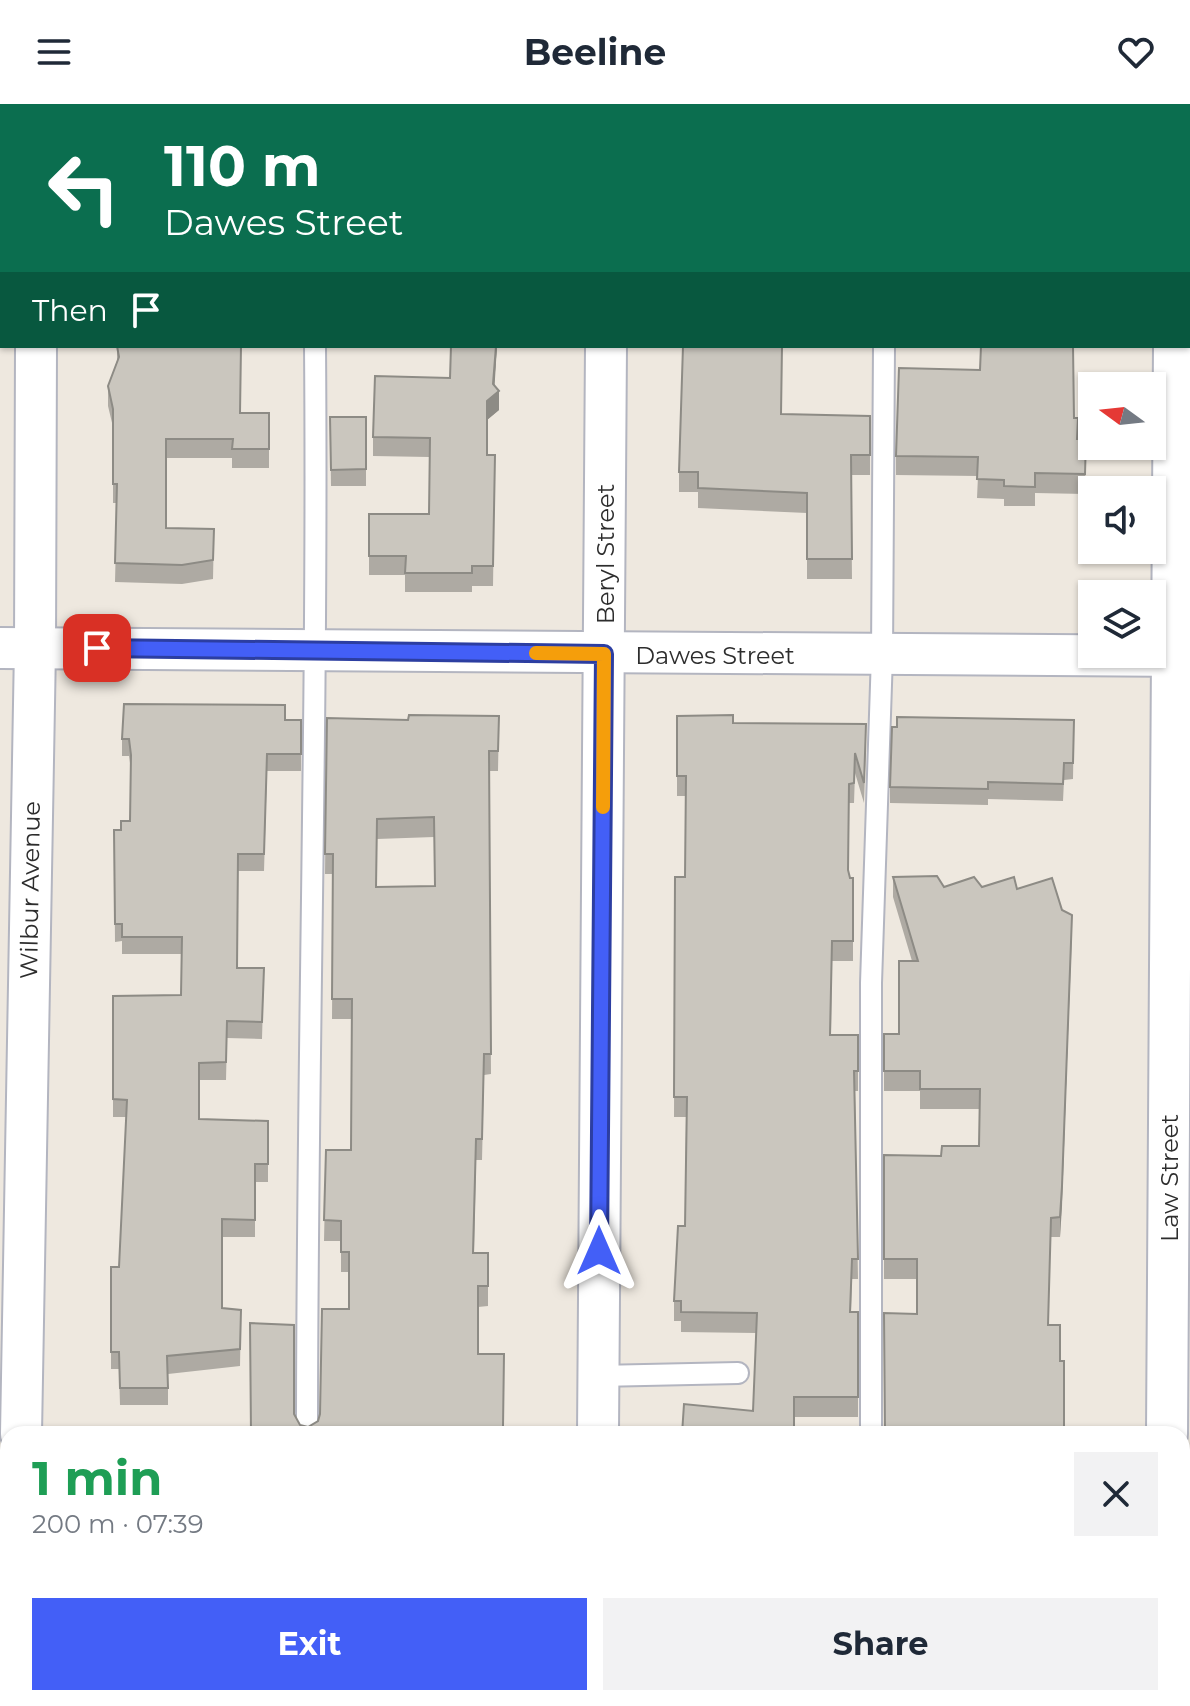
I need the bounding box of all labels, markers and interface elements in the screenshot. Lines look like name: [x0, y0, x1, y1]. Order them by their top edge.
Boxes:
icon: menu: [32, 30, 76, 74]
text: Beeline: [524, 30, 666, 74]
icon: heart: [1114, 30, 1158, 74]
text: 110 m: [164, 132, 321, 200]
icon: left: [32, 136, 136, 240]
text: Dawes Street: [164, 200, 403, 244]
icon: arrive: [124, 288, 168, 332]
text: Then: [32, 292, 108, 329]
north arrow: [1078, 372, 1166, 460]
map controls: [1078, 372, 1166, 668]
button: sound: [1078, 476, 1166, 564]
street label: Beryl Street: [591, 484, 620, 624]
button: layers: [1078, 580, 1166, 668]
pin: [63, 614, 131, 682]
icon: arrive: [75, 626, 119, 670]
street label: Dawes Street: [635, 641, 795, 670]
street label: Wilbur Avenue: [14, 801, 46, 979]
street label: Law Street: [1155, 1114, 1184, 1242]
position arrow: [557, 1209, 641, 1293]
text: 1 min: [32, 1449, 162, 1507]
button: close: [1074, 1452, 1158, 1536]
text: 200 m · 07:39: [32, 1508, 204, 1540]
button: Exit: [32, 1598, 587, 1690]
button: Share: [603, 1598, 1158, 1690]

